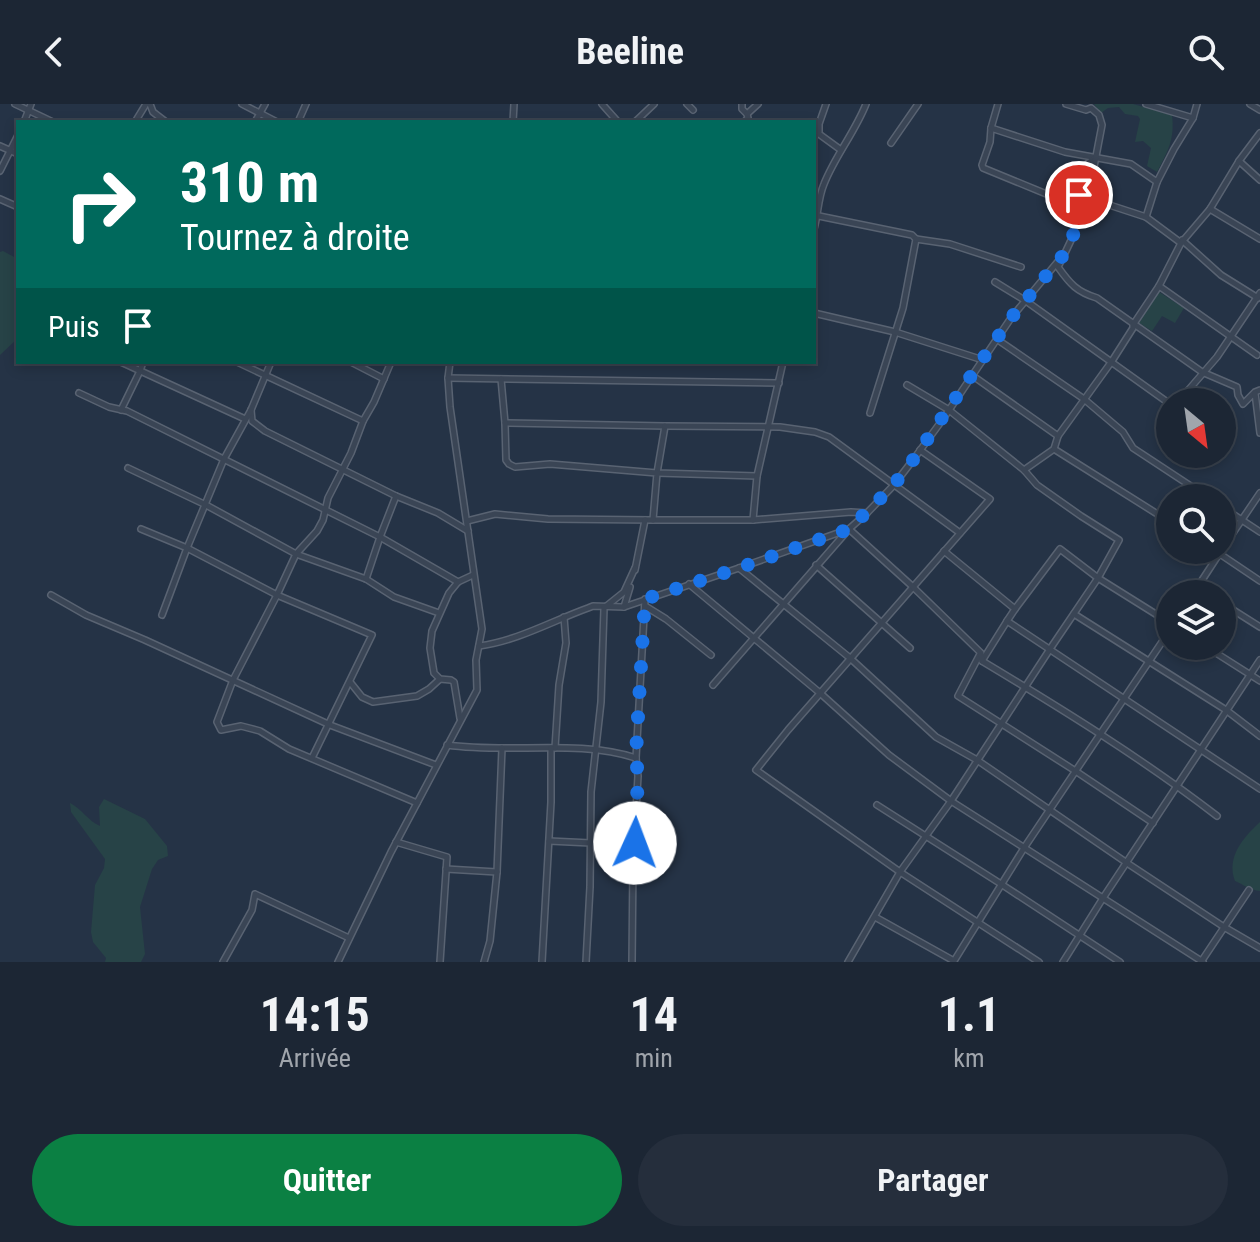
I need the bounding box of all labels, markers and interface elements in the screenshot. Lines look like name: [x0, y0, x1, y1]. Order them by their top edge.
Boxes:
icon: back: [32, 30, 76, 74]
icon: search: [1184, 30, 1228, 74]
text: Beeline: [576, 31, 684, 73]
text: 310 m: [180, 150, 319, 216]
icon: right: [48, 152, 152, 256]
pin: [1045, 161, 1113, 229]
icon: arrive: [1057, 173, 1101, 217]
text: Tournez à droite: [180, 217, 410, 259]
icon: arrive: [116, 304, 160, 348]
text: Puis: [48, 309, 100, 344]
north arrow: [1156, 388, 1236, 468]
map controls: [1156, 388, 1236, 660]
button: search: [1156, 484, 1236, 564]
button: layers: [1156, 580, 1236, 660]
position arrow: [593, 801, 677, 885]
text: 14:15: [260, 986, 370, 1043]
text: 14: [630, 986, 678, 1043]
text: 1.1: [938, 986, 1000, 1043]
text: Arrivée: [279, 1043, 351, 1073]
text: min: [635, 1043, 673, 1073]
text: km: [953, 1043, 985, 1073]
button: Quitter: [32, 1134, 622, 1226]
button: Partager: [638, 1134, 1228, 1226]

